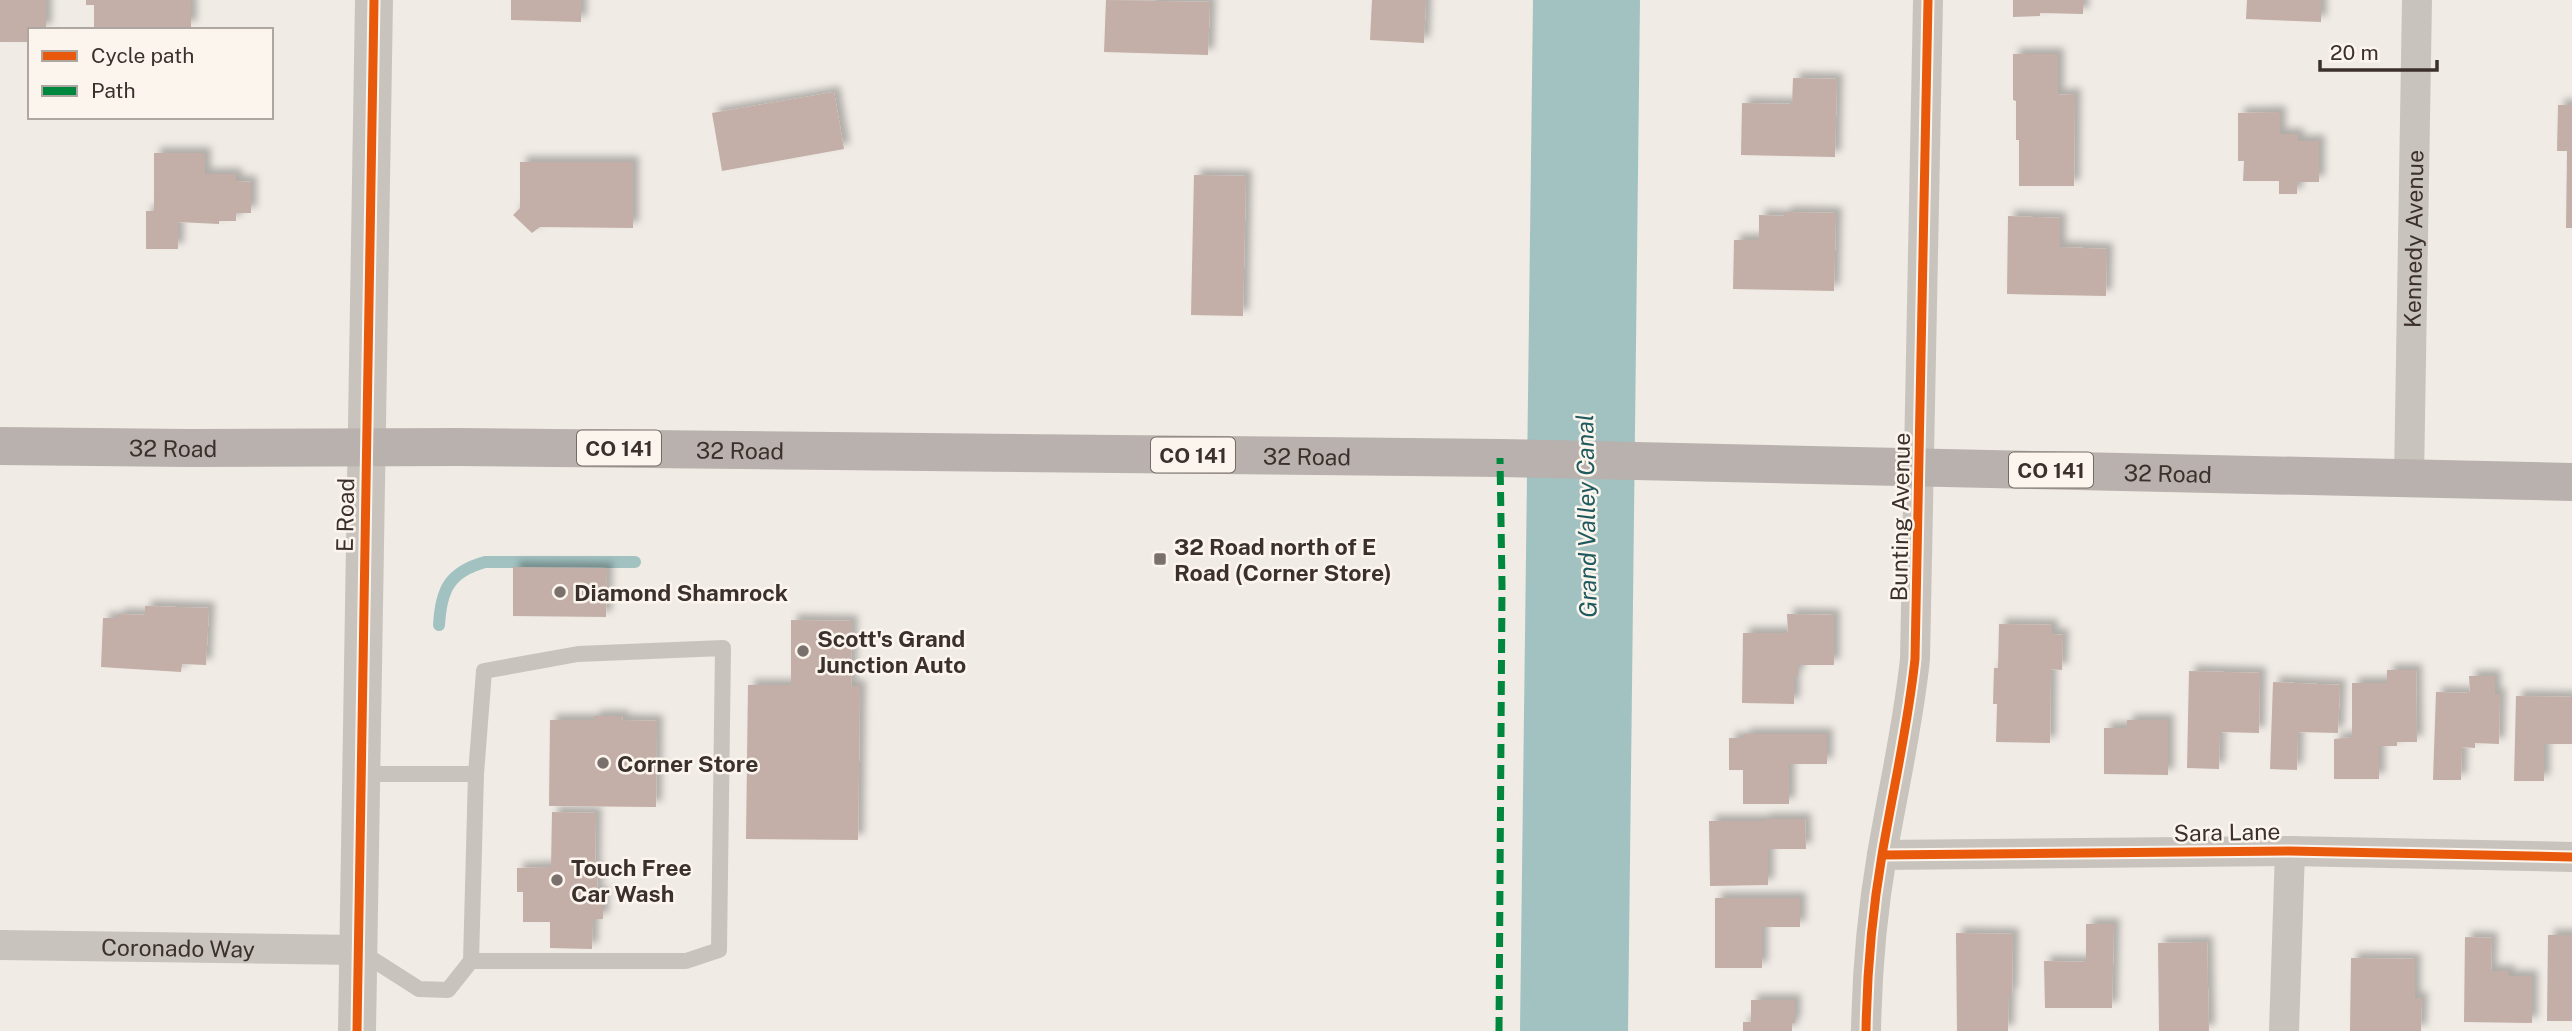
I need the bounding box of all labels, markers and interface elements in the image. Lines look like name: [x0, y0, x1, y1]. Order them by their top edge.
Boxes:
legend: [28, 28, 273, 119]
scale bar: [2320, 28, 2437, 72]
text: 20 m: [2330, 40, 2379, 65]
text: Cycle path: [91, 43, 194, 68]
text: Path: [91, 78, 136, 103]
street label: Kennedy Avenue: [2398, 150, 2428, 328]
water label: Grand Valley Canal: [1570, 414, 1602, 618]
road number: CO 141: [577, 430, 661, 466]
street label: Bunting Avenue: [1885, 432, 1915, 602]
street label: 32 Road: [129, 434, 217, 462]
street label: 32 Road: [696, 436, 784, 464]
road number: CO 141: [1151, 438, 1235, 472]
street label: 32 Road: [1263, 442, 1351, 470]
road number: CO 141: [2009, 452, 2093, 488]
street label: 32 Road: [2123, 458, 2212, 487]
street label: E Road: [331, 478, 359, 552]
place label: 32 Road north of E Road (Corner Store): [1174, 533, 1392, 586]
marker: 32 Road north of E Road (Corner Store): [1152, 551, 1168, 567]
place label: Diamond Shamrock: [574, 579, 788, 606]
marker: Diamond Shamrock: [552, 584, 568, 600]
place label: Scott's Grand Junction Auto: [817, 625, 966, 678]
marker: Scott's Grand Junction Auto: [795, 643, 811, 659]
place label: Corner Store: [617, 750, 759, 777]
marker: Corner Store: [595, 755, 611, 771]
street label: Sara Lane: [2173, 818, 2281, 846]
place label: Touch Free Car Wash: [571, 854, 692, 907]
marker: Touch Free Car Wash: [549, 872, 565, 888]
street label: Coronado Way: [101, 933, 255, 962]

